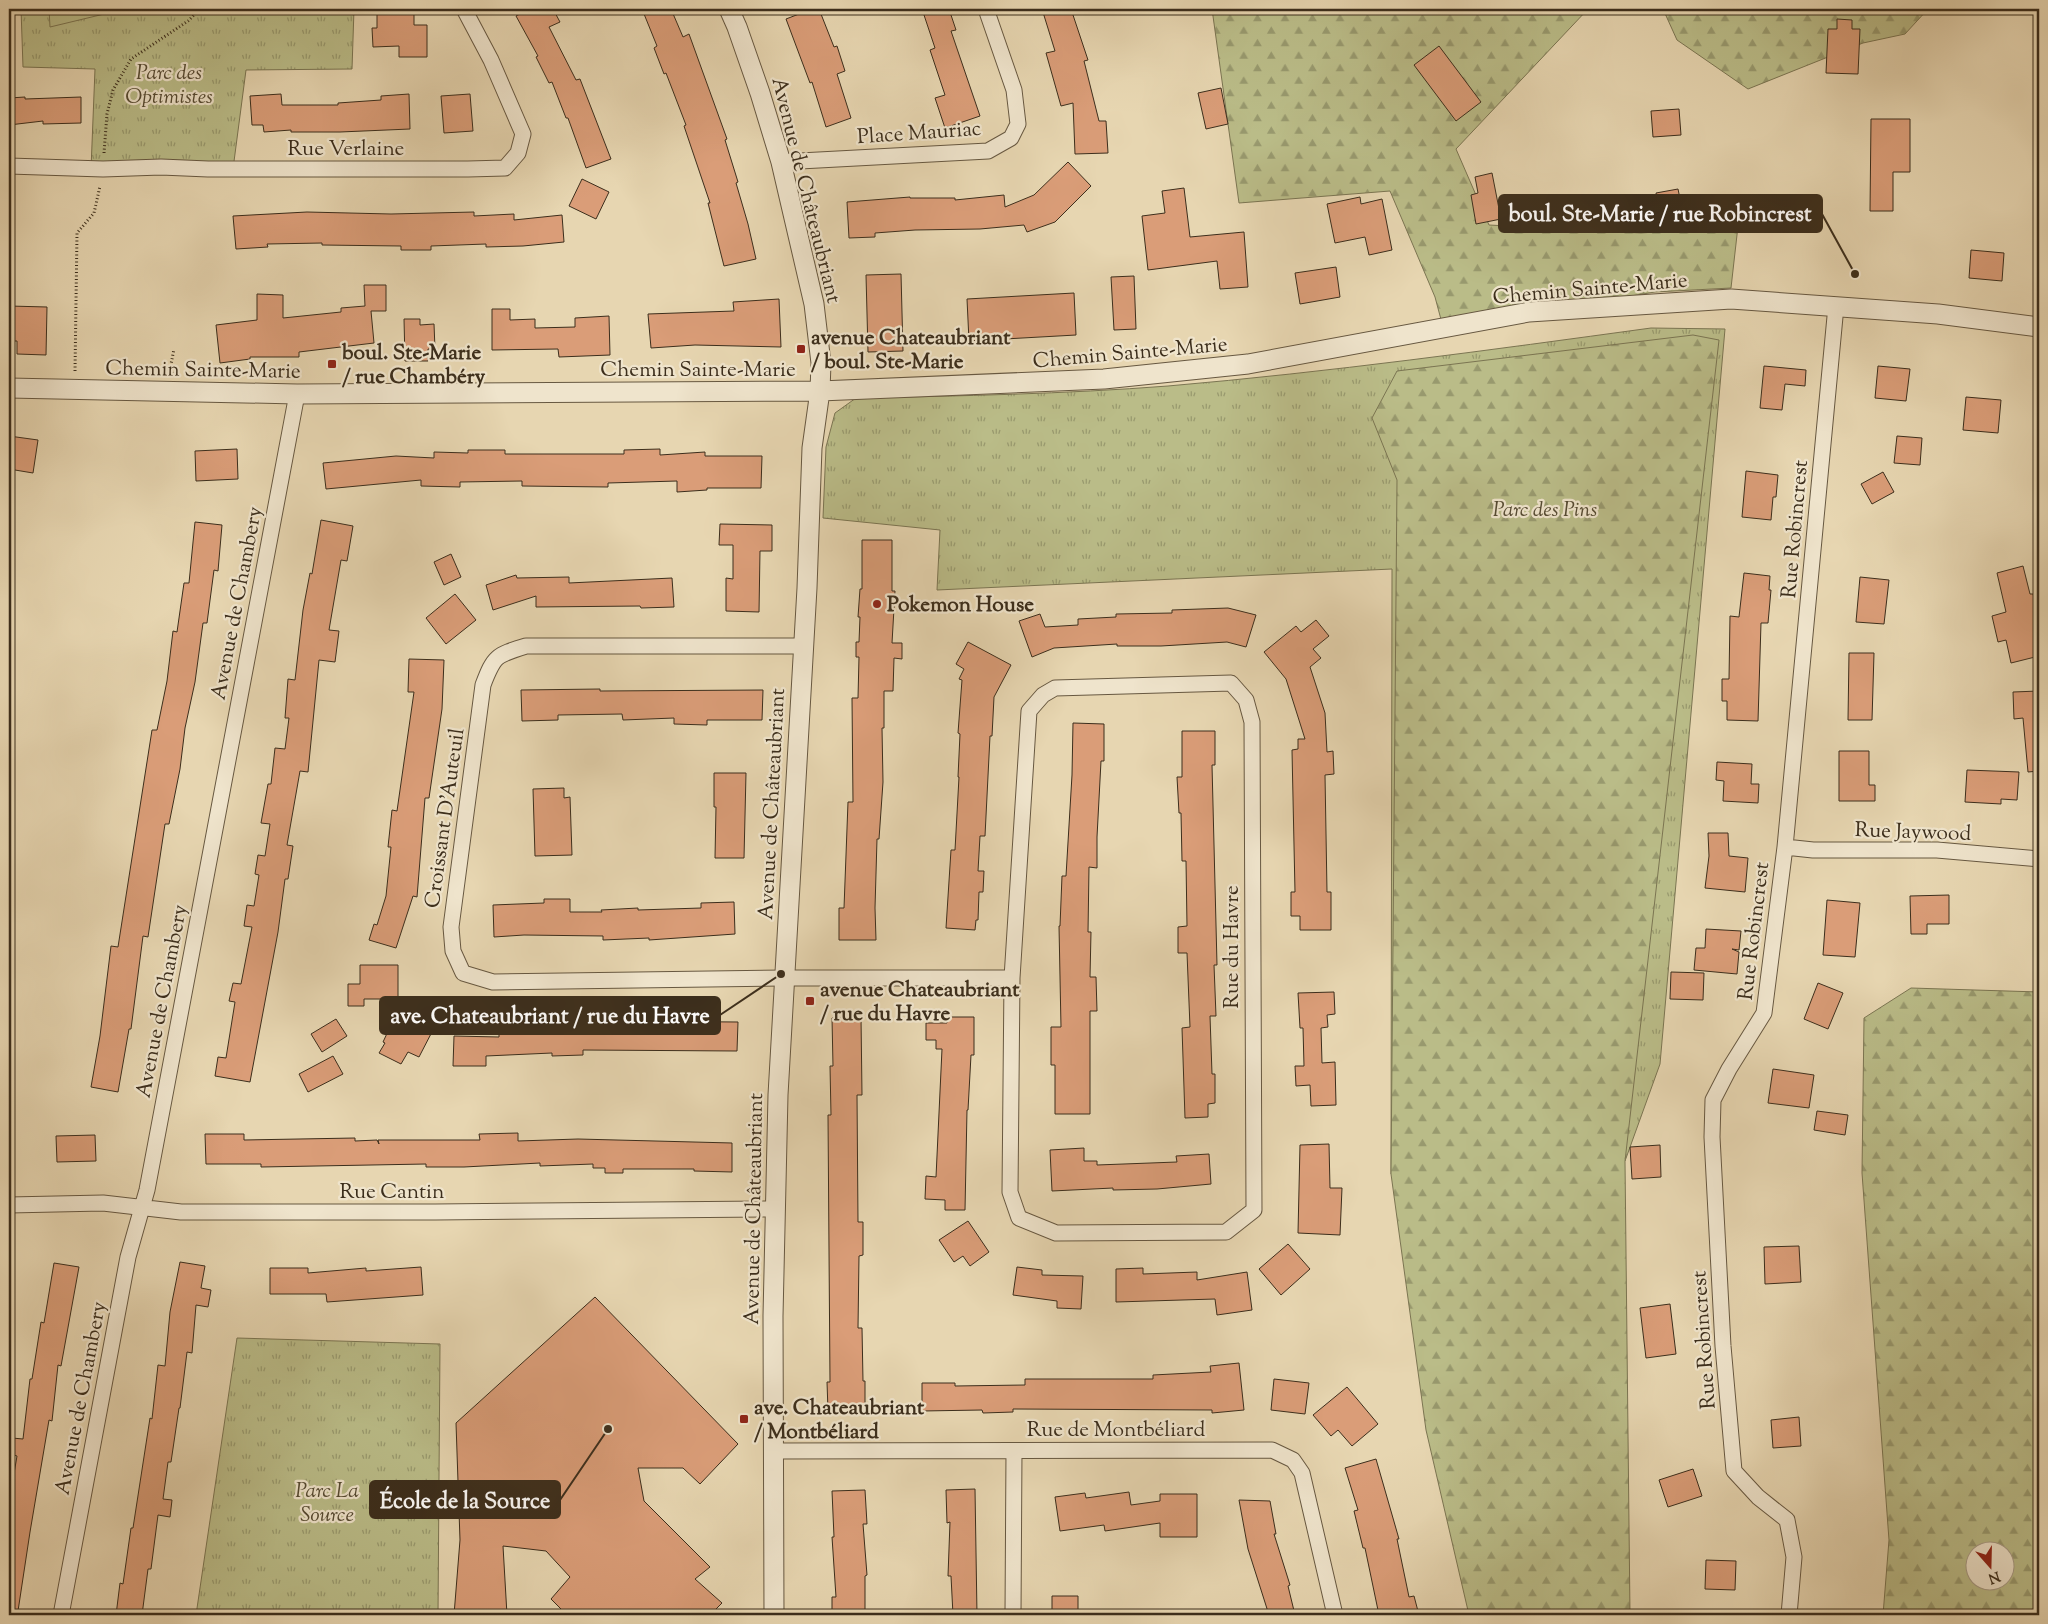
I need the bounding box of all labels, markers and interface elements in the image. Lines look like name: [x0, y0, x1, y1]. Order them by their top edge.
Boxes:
park label: Parc des Optimistes: [125, 59, 213, 113]
street label: Avenue de Châteaubriant: [762, 74, 848, 307]
street label: Place Mauriac: [856, 115, 982, 153]
street label: Rue Verlaine: [288, 135, 404, 165]
callout: boul. Ste-Marie / rue Robincrest: [1499, 195, 1822, 232]
text: boul. Ste-Marie / rue Robincrest: [1508, 200, 1812, 232]
street label: Chemin Sainte-Marie: [1492, 267, 1689, 313]
place label: avenue Chateaubriant / boul. Ste-Marie: [811, 324, 1011, 378]
street label: Chemin Sainte-Marie: [1032, 331, 1229, 377]
place label: boul. Ste-Marie / rue Chambéry: [341, 339, 486, 393]
marker: avenue Chateaubriant / boul. Ste-Marie: [795, 343, 807, 355]
street label: Chemin Sainte-Marie: [105, 354, 301, 388]
street label: Chemin Sainte-Marie: [600, 356, 796, 386]
marker: boul. Ste-Marie / rue Chambéry: [326, 358, 338, 370]
street label: Rue Robincrest: [1775, 459, 1817, 600]
park label: Parc des Pins: [1493, 496, 1597, 526]
street label: Avenue de Chambery: [205, 504, 272, 703]
place label: Pokemon House: [887, 591, 1034, 621]
marker: Pokemon House: [871, 598, 883, 610]
street label: Avenue de Châteaubriant: [752, 688, 794, 921]
street label: Croissant D'Auteuil: [419, 726, 473, 910]
street label: Rue Jaywood: [1854, 816, 1972, 850]
street label: Rue Robincrest: [1732, 861, 1778, 1002]
street label: Rue du Havre: [1218, 885, 1248, 1009]
street label: Avenue de Chambery: [130, 902, 197, 1101]
place label: avenue Chateaubriant / rue du Havre: [820, 976, 1020, 1030]
marker: avenue Chateaubriant / rue du Havre: [804, 995, 816, 1007]
callout: ave. Chateaubriant / rue du Havre: [380, 997, 720, 1034]
text: ave. Chateaubriant / rue du Havre: [390, 1002, 710, 1034]
street label: Avenue de Châteaubriant: [738, 1093, 772, 1325]
street label: Rue Cantin: [340, 1178, 444, 1208]
street label: Rue Robincrest: [1685, 1270, 1725, 1410]
street label: Avenue de Chambery: [49, 1299, 116, 1498]
place label: ave. Chateaubriant / Montbéliard: [754, 1394, 925, 1448]
marker: ave. Chateaubriant / Montbéliard: [738, 1413, 750, 1425]
street label: Rue de Montbéliard: [1027, 1416, 1205, 1446]
park label: Parc La Source: [295, 1477, 359, 1531]
callout: École de la Source: [370, 1481, 560, 1518]
text: École de la Source: [380, 1486, 550, 1519]
north arrow: [1966, 1542, 2016, 1592]
text: N: [1985, 1565, 2002, 1588]

